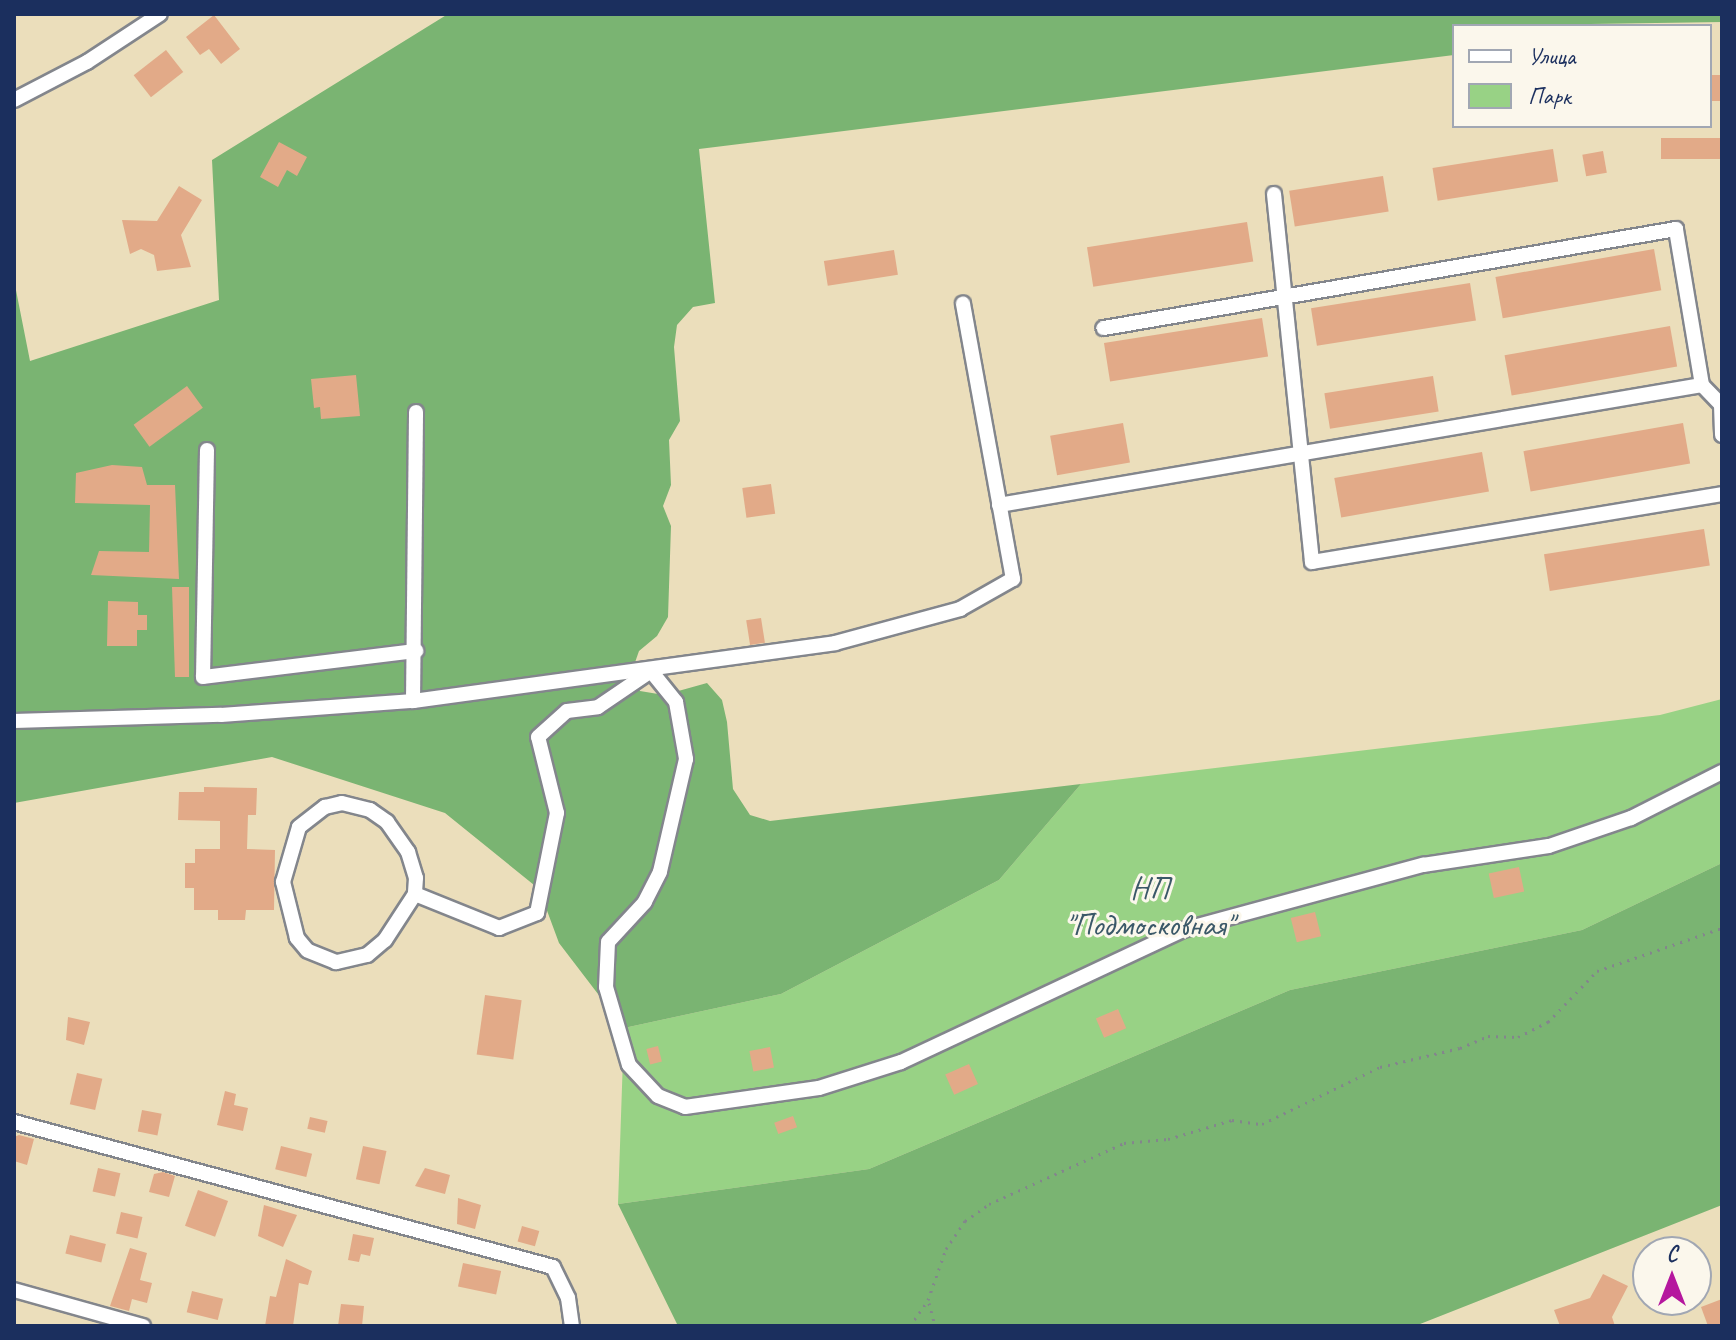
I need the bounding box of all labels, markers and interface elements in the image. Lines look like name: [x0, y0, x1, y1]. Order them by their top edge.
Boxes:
legend: [1452, 24, 1712, 128]
text: Улица: [1528, 41, 1576, 71]
text: Парк: [1528, 81, 1571, 111]
park label: НП "Подмосковная": [1065, 870, 1233, 945]
north arrow: [1632, 1236, 1712, 1316]
text: С: [1667, 1240, 1677, 1268]

